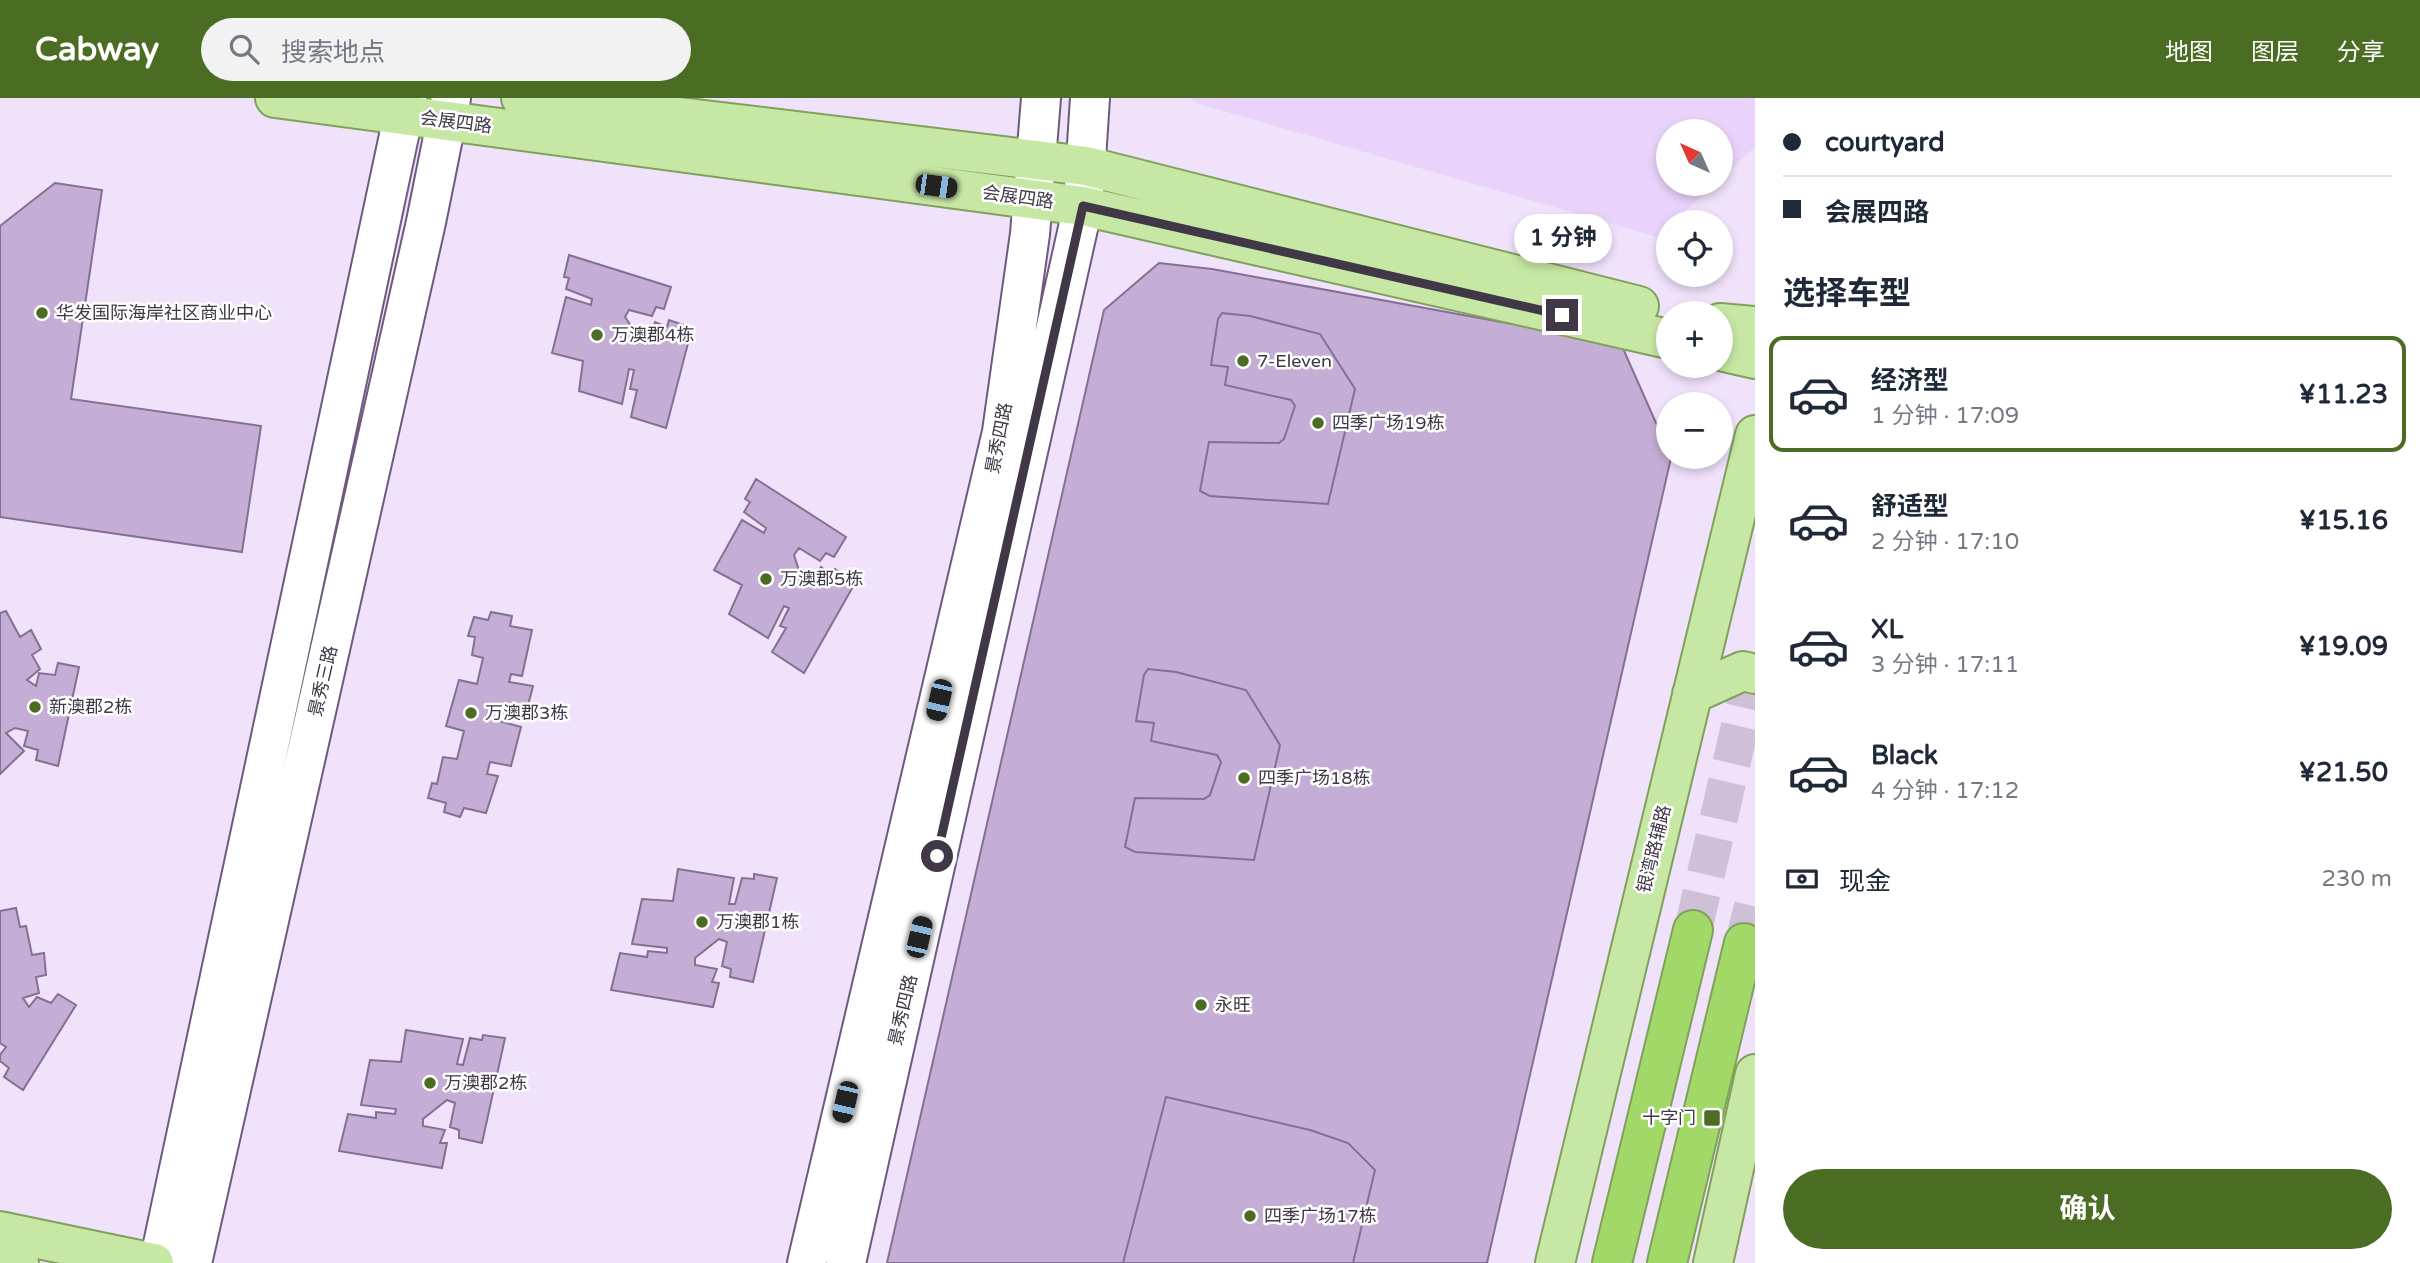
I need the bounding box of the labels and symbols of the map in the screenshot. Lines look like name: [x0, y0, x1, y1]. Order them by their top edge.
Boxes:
street label: 会展四路: [419, 107, 493, 137]
north arrow: [1656, 119, 1732, 196]
car: [914, 173, 959, 199]
street label: 会展四路: [981, 181, 1055, 213]
callout: 1 分钟: [1513, 214, 1611, 262]
route end: [1546, 299, 1578, 331]
place label: 华发国际海岸社区商业中心: [56, 302, 272, 324]
marker: 华发国际海岸社区商业中心: [34, 305, 50, 321]
place label: 万澳郡4栋: [611, 324, 694, 346]
marker: 万澳郡4栋: [589, 327, 605, 343]
place label: 7-Eleven: [1257, 350, 1332, 372]
marker: 7-Eleven: [1235, 353, 1251, 369]
street label: 景秀四路: [981, 401, 1017, 475]
place label: 四季广场19栋: [1332, 412, 1445, 434]
marker: 四季广场19栋: [1310, 415, 1326, 431]
place label: 万澳郡5栋: [780, 568, 863, 590]
marker: 万澳郡5栋: [758, 571, 774, 587]
street label: 景秀三路: [304, 643, 342, 719]
car: [925, 677, 954, 723]
place label: 新澳郡2栋: [49, 696, 132, 718]
marker: 新澳郡2栋: [27, 699, 43, 715]
place label: 万澳郡3栋: [485, 702, 568, 724]
marker: 万澳郡3栋: [463, 705, 479, 721]
place label: 四季广场18栋: [1258, 767, 1371, 789]
marker: 四季广场18栋: [1236, 770, 1252, 786]
street label: 银湾路辅路: [1632, 803, 1676, 895]
route start: [921, 840, 953, 872]
place label: 万澳郡1栋: [716, 911, 799, 933]
marker: 万澳郡1栋: [694, 914, 710, 930]
car: [905, 914, 934, 960]
street label: 景秀四路: [884, 972, 922, 1048]
place label: 永旺: [1215, 994, 1251, 1016]
marker: 永旺: [1193, 997, 1209, 1013]
place label: 万澳郡2栋: [444, 1072, 527, 1094]
marker: 万澳郡2栋: [422, 1075, 438, 1091]
car: [831, 1079, 860, 1125]
place label: 十字门: [1642, 1107, 1696, 1129]
marker: 十字门: [1702, 1108, 1722, 1128]
place label: 四季广场17栋: [1264, 1205, 1377, 1227]
marker: 四季广场17栋: [1242, 1208, 1258, 1224]

